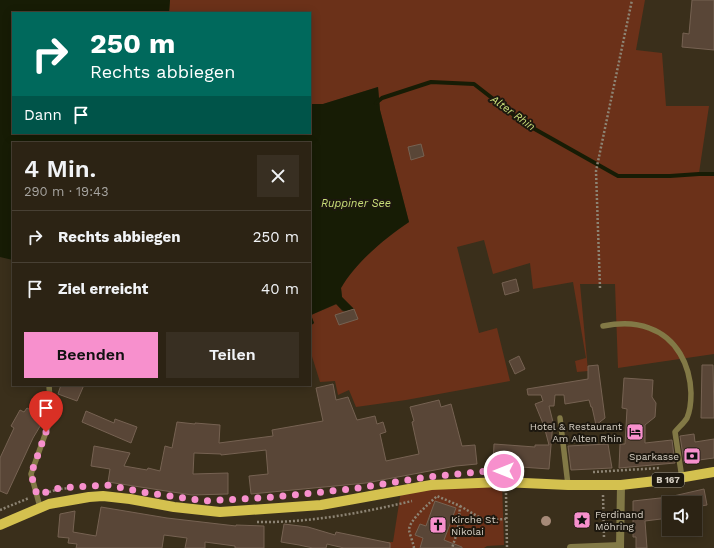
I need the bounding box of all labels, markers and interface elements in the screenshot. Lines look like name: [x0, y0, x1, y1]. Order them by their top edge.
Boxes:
text: 250 m: [90, 27, 175, 60]
icon: right: [24, 28, 76, 80]
text: Rechts abbiegen: [90, 61, 235, 82]
water label: Alter Rhin: [487, 92, 538, 133]
icon: arrive: [70, 104, 92, 126]
text: Dann: [24, 106, 62, 124]
text: 4 Min.: [24, 155, 96, 183]
button: close: [257, 155, 299, 197]
text: 290 m · 19:43: [24, 184, 109, 199]
water label: Ruppiner See: [321, 197, 391, 210]
icon: right: [24, 226, 46, 248]
text: Rechts abbiegen: [58, 228, 180, 246]
text: 250 m: [253, 228, 299, 246]
icon: arrive: [24, 278, 46, 300]
text: Ziel erreicht: [58, 280, 148, 298]
text: 40 m: [261, 280, 299, 298]
button: Beenden: [24, 332, 158, 378]
button: Teilen: [166, 332, 299, 378]
pin: [29, 391, 63, 432]
icon: arrive: [35, 397, 57, 419]
place label: Hotel & Restaurant Am Alten Rhin: [530, 421, 623, 444]
hotel icon: Hotel & Restaurant Am Alten Rhin: [625, 422, 645, 442]
bank icon: Sparkasse: [682, 446, 702, 466]
position arrow: [483, 450, 525, 492]
place label: Sparkasse: [629, 451, 679, 462]
road number: B 167: [652, 473, 684, 487]
map controls: [662, 496, 702, 536]
button: sound: [662, 496, 702, 536]
place label: Ferdinand Möhring: [595, 509, 643, 532]
place icon: Ferdinand Möhring: [572, 510, 592, 530]
place label: Kirche St. Nikolai: [451, 514, 498, 537]
church icon: Kirche St. Nikolai: [428, 515, 448, 535]

